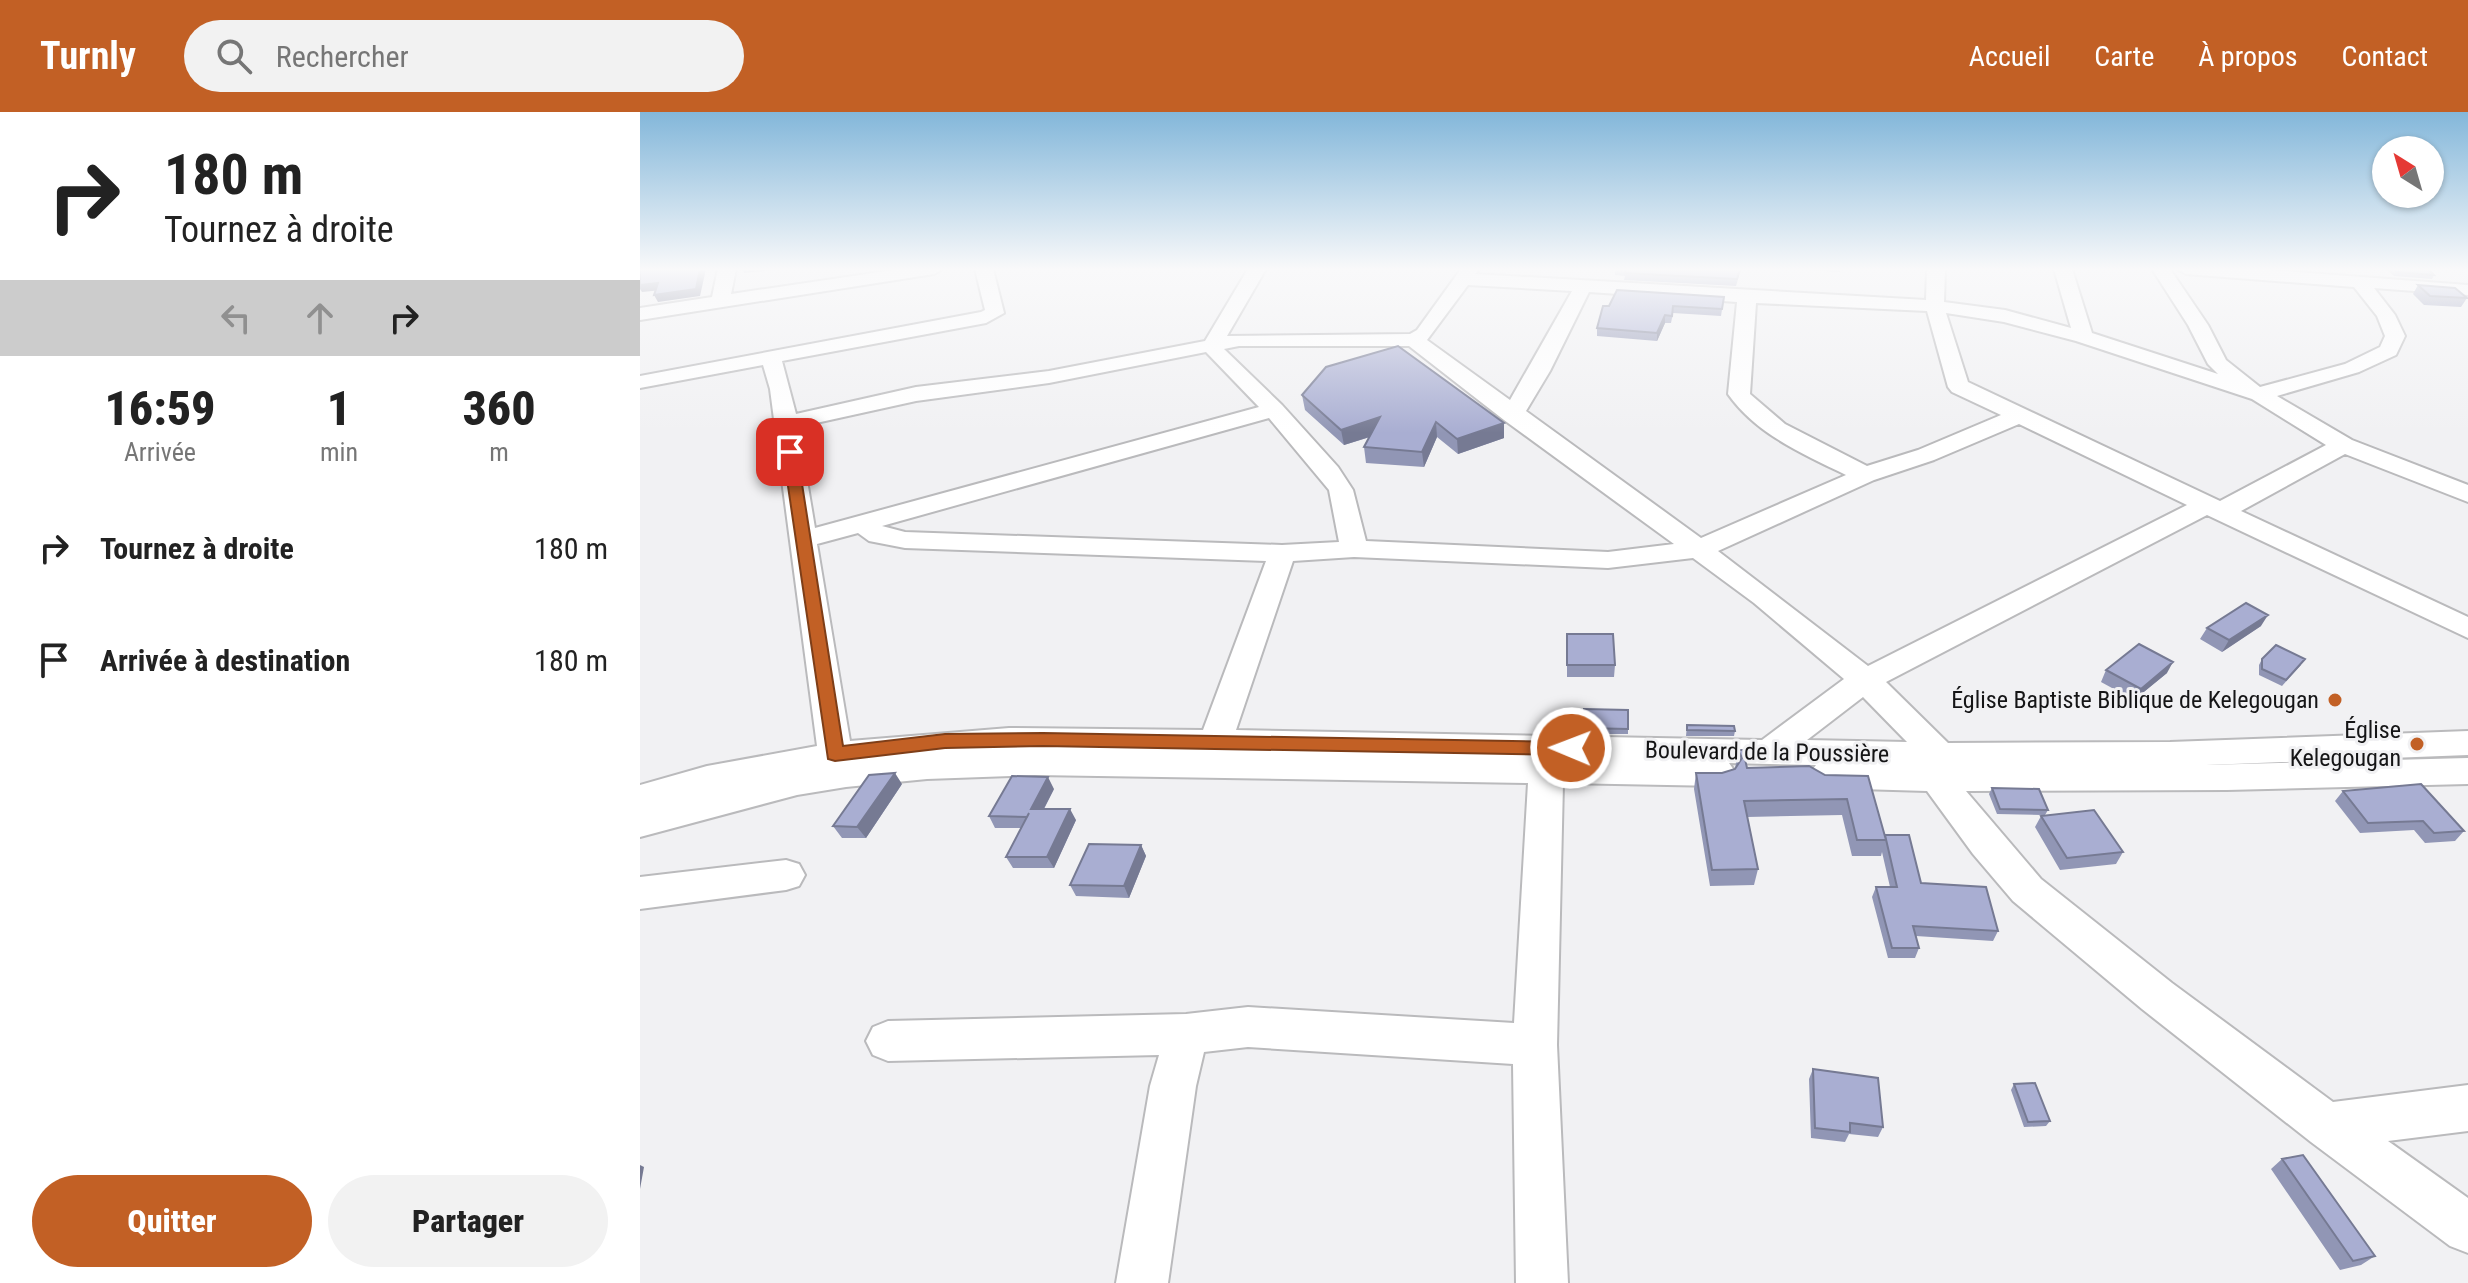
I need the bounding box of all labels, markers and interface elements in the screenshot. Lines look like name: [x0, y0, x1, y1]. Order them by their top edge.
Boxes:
search box: [184, 20, 744, 92]
text: Turnly: [40, 34, 136, 78]
icon: search: [212, 34, 256, 78]
text: Rechercher: [276, 39, 409, 74]
text: Accueil: [1969, 40, 2050, 73]
text: Carte: [2094, 40, 2154, 73]
text: À propos: [2198, 40, 2298, 73]
text: Contact: [2342, 40, 2428, 73]
north arrow: [2372, 136, 2444, 208]
map controls: [2372, 136, 2444, 208]
text: 180 m: [164, 142, 303, 208]
icon: right: [32, 144, 136, 248]
text: Tournez à droite: [164, 209, 394, 251]
icon: left: [214, 296, 258, 340]
icon: ahead: [298, 296, 342, 340]
icon: right: [382, 296, 426, 340]
text: 16:59: [104, 380, 216, 437]
text: 1: [327, 380, 351, 437]
text: 360: [462, 380, 536, 437]
pin: [756, 418, 824, 486]
icon: arrive: [768, 430, 812, 474]
text: Arrivée: [124, 437, 196, 467]
text: min: [320, 437, 358, 467]
text: m: [489, 437, 509, 467]
icon: right: [32, 526, 76, 570]
text: Tournez à droite: [100, 531, 294, 566]
text: 180 m: [534, 531, 608, 566]
icon: arrive: [32, 638, 76, 682]
text: Arrivée à destination: [100, 643, 350, 678]
text: 180 m: [534, 643, 608, 678]
place label: Église Baptiste Biblique de Kelegougan: [1951, 686, 2319, 714]
marker: Église Baptiste Biblique de Kelegougan: [2326, 691, 2344, 709]
position arrow: [1529, 706, 1613, 790]
place label: Église Kelegougan: [2290, 716, 2401, 772]
marker: Église Kelegougan: [2408, 735, 2426, 753]
street label: Boulevard de la Poussière: [1645, 736, 1889, 768]
button: Quitter: [32, 1175, 312, 1267]
button: Partager: [328, 1175, 608, 1267]

